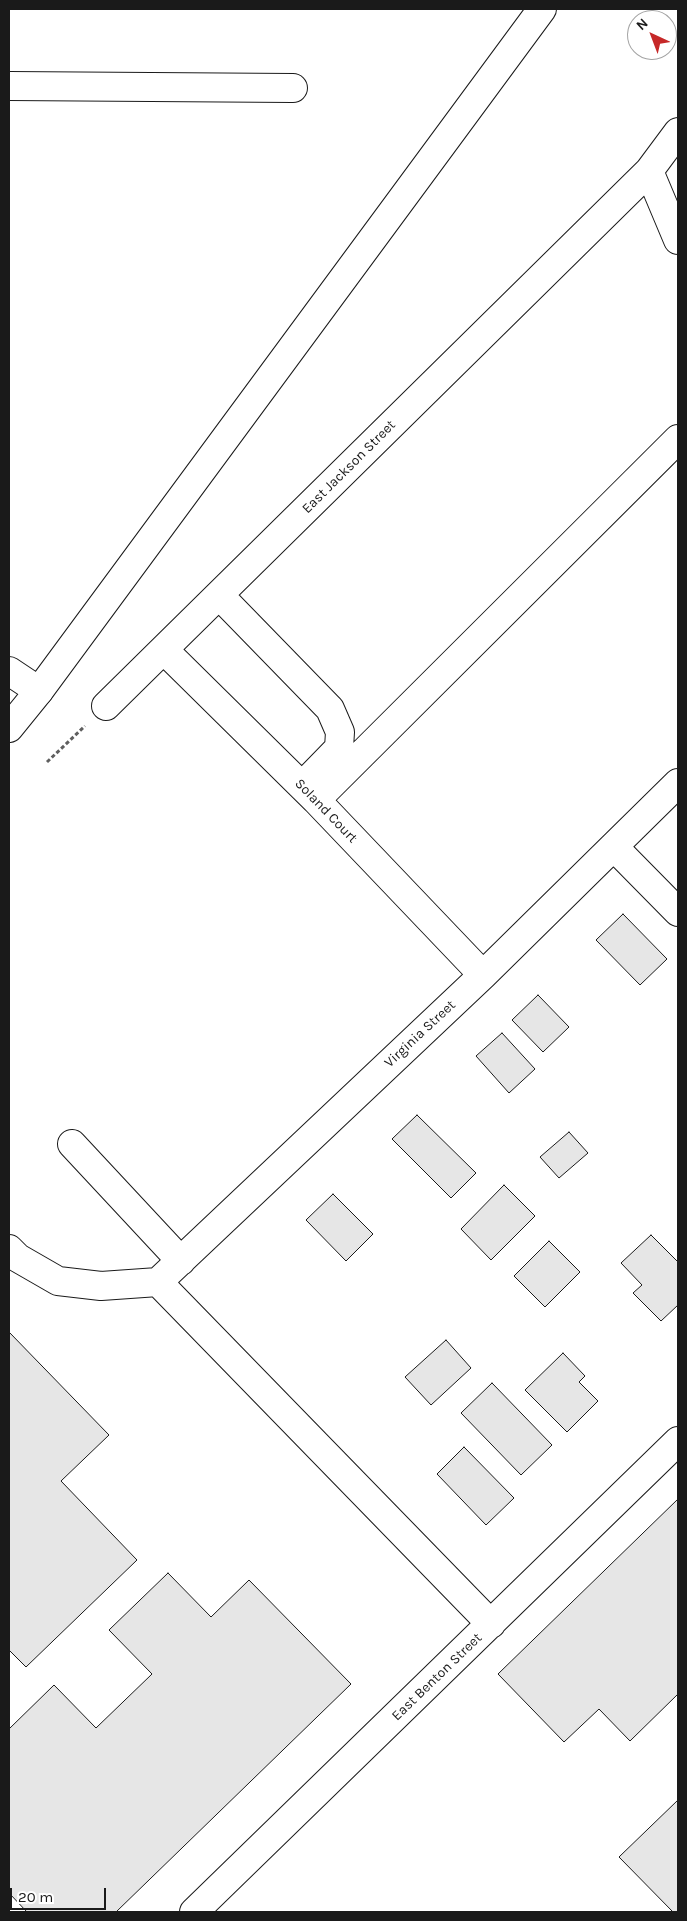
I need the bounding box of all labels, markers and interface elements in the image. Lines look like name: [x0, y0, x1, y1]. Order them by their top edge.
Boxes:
north arrow: [627, 10, 677, 60]
text: N: [633, 15, 652, 34]
street label: East Jackson Street: [299, 417, 399, 517]
street label: Soland Court: [291, 775, 361, 847]
street label: Virginia Street: [381, 997, 459, 1071]
street label: East Benton Street: [388, 1630, 486, 1724]
scale bar: [12, 1878, 109, 1910]
text: 20 m: [18, 1888, 53, 1906]

